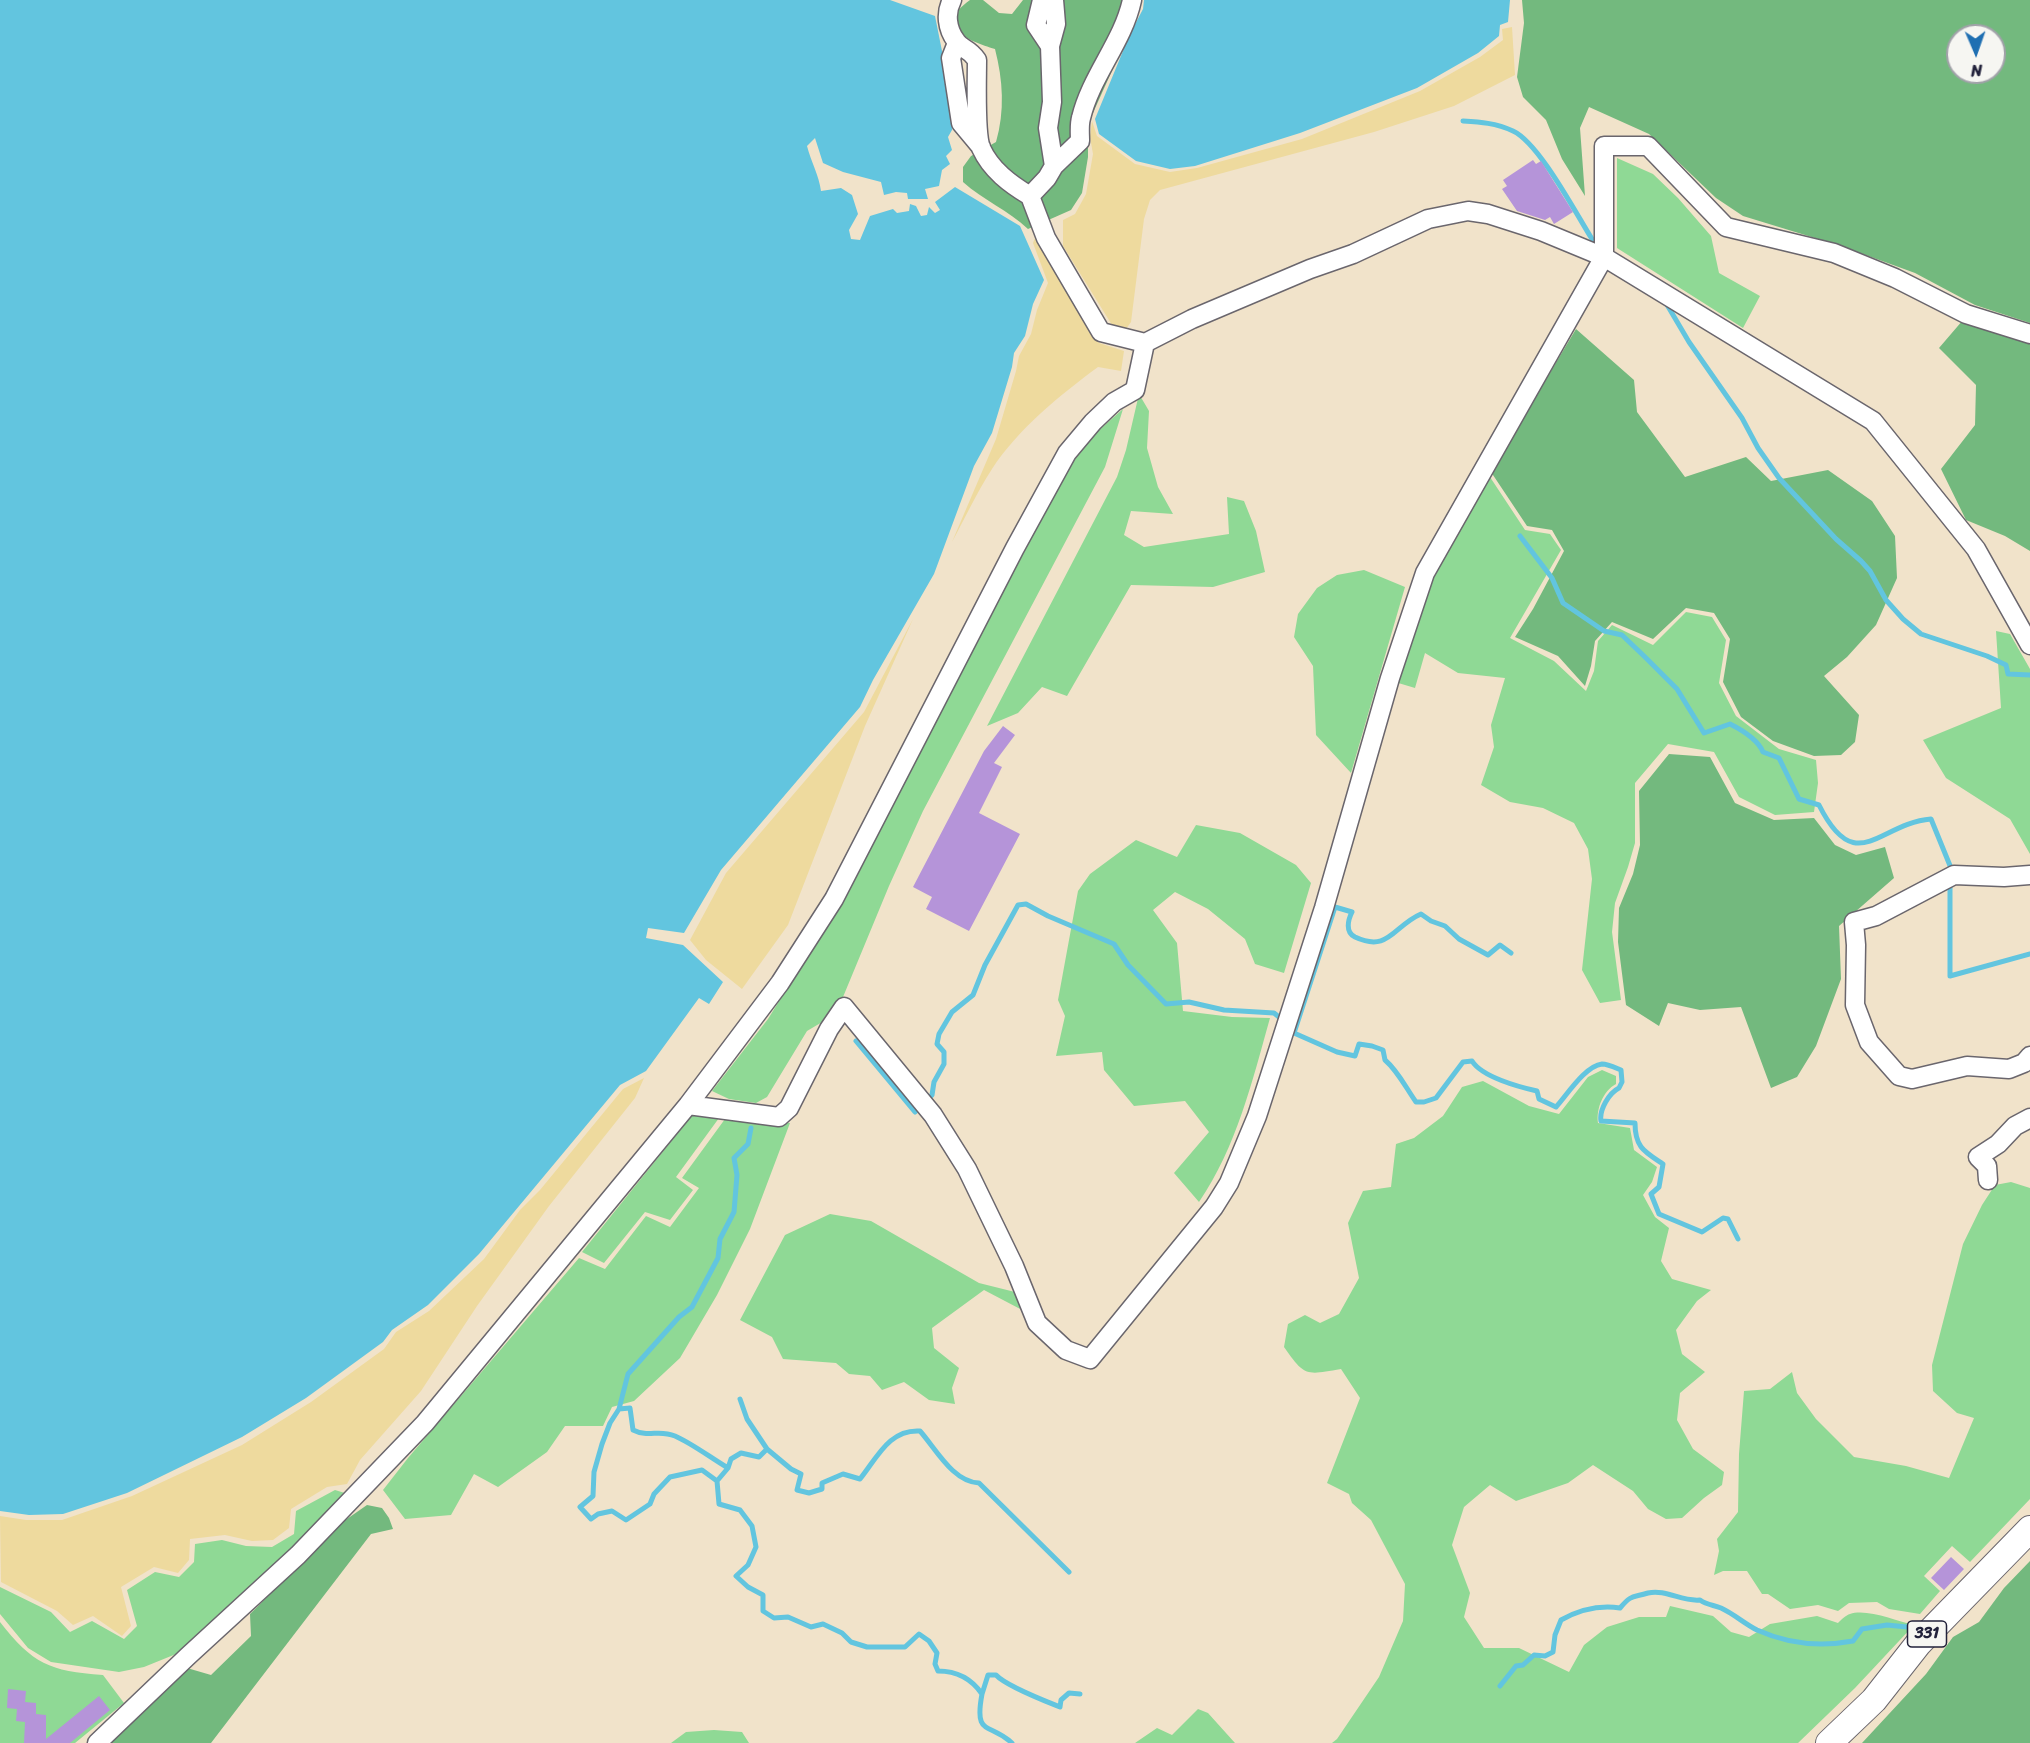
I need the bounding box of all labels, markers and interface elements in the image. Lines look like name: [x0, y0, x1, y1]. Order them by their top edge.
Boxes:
north arrow: [1946, 24, 2006, 84]
text: N: [1971, 56, 1983, 85]
road number: 331: [1908, 1621, 1946, 1647]

